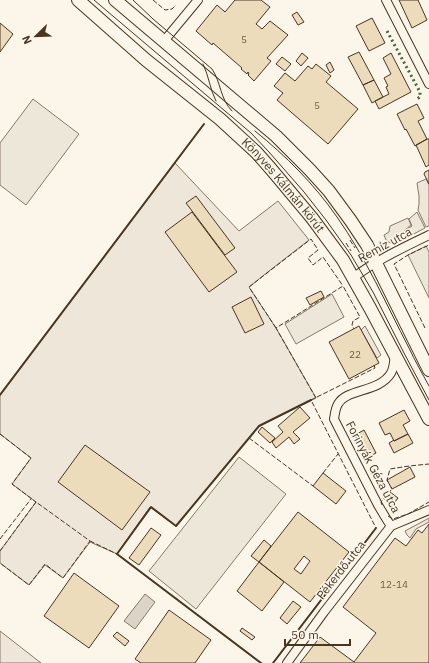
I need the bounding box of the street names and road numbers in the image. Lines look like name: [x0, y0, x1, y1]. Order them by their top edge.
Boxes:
street label: Könyves Kálmán körút: [239, 135, 328, 235]
street label: Remíz utca: [355, 223, 415, 266]
street label: Forinyák Géza utca: [343, 418, 404, 516]
street label: Pékerdő utca: [313, 537, 369, 602]

